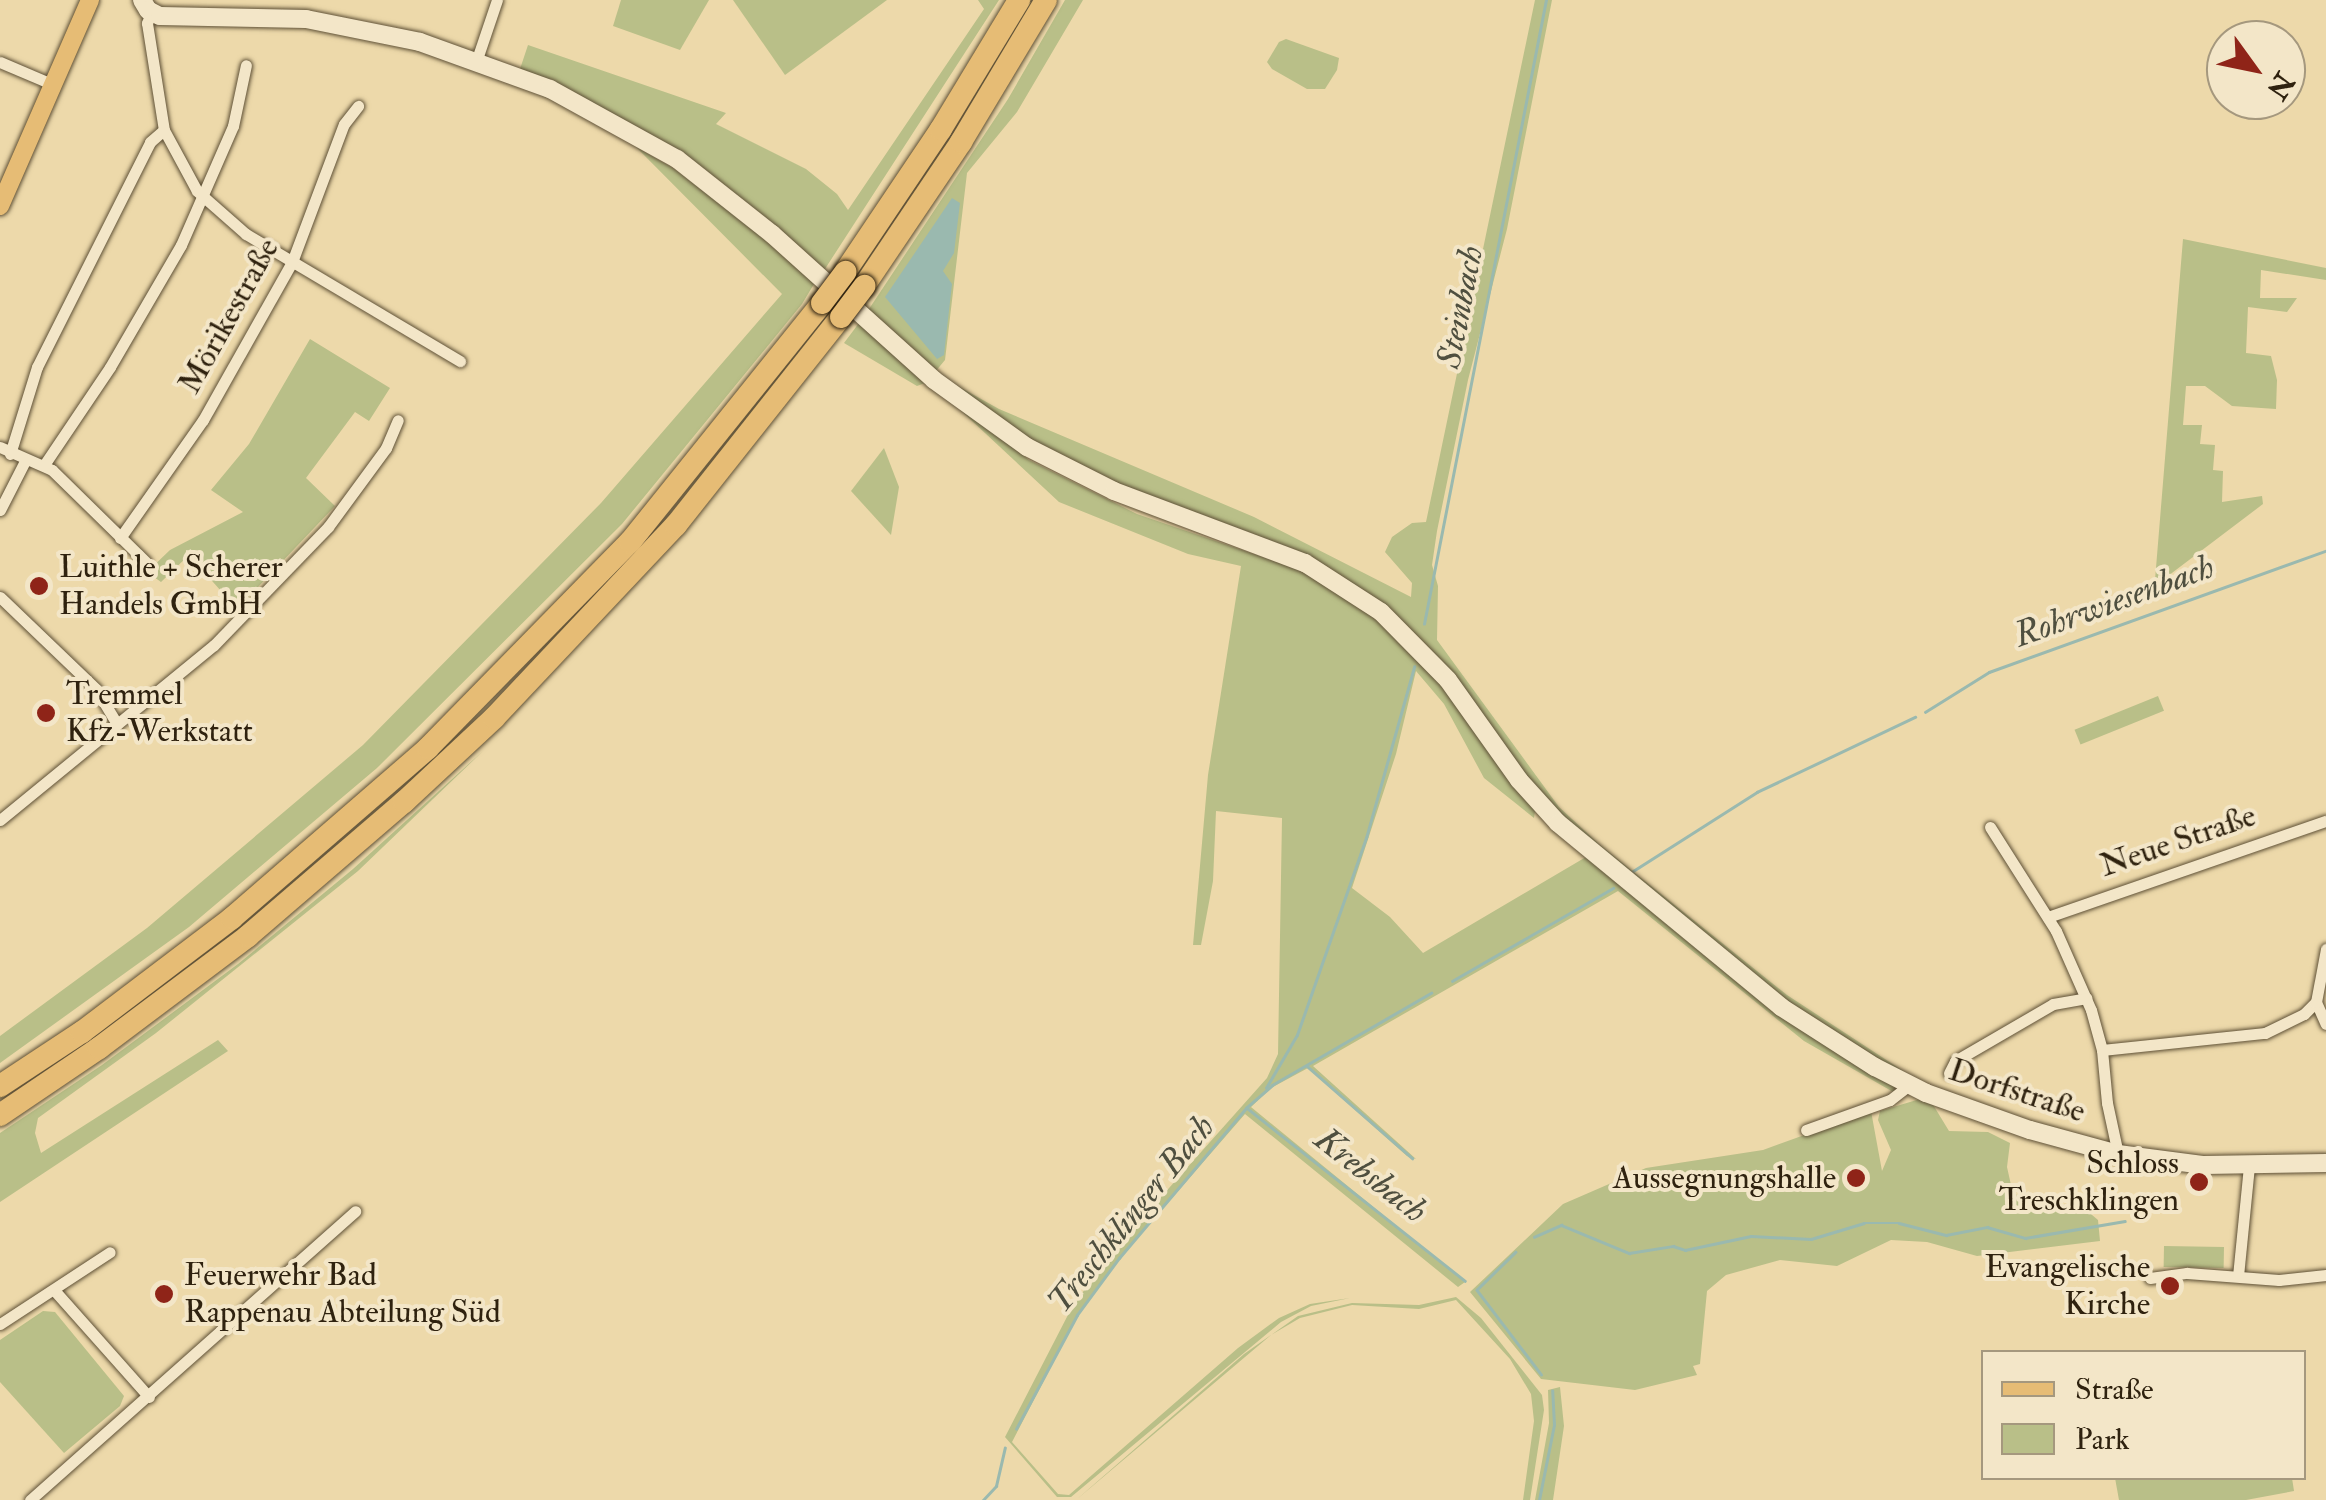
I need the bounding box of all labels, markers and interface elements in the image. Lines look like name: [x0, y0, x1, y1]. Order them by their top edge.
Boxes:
north arrow: [2206, 20, 2306, 120]
text: N: [2258, 65, 2301, 106]
street label: Mörikestraße: [171, 232, 287, 400]
water label: Steinbach: [1428, 242, 1492, 372]
water label: Rohrwiesenbach: [2008, 545, 2220, 657]
place label: Luithle + Scherer Handels GmbH: [59, 549, 283, 624]
marker: Luithle + Scherer Handels GmbH: [28, 575, 50, 597]
place label: Tremmel Kfz-Werkstatt: [66, 676, 253, 751]
marker: Tremmel Kfz-Werkstatt: [35, 702, 57, 724]
street label: Neue Straße: [2095, 796, 2261, 886]
street label: Dorfstraße: [1944, 1051, 2090, 1131]
water label: Treschklinger Bach: [1039, 1107, 1223, 1321]
water label: Krebsbach: [1306, 1118, 1436, 1232]
place label: Schloss Treschklingen: [1999, 1145, 2179, 1220]
place label: Aussegnungshalle: [1613, 1159, 1836, 1197]
marker: Aussegnungshalle: [1845, 1167, 1867, 1189]
marker: Schloss Treschklingen: [2188, 1171, 2210, 1193]
place label: Evangelische Kirche: [1984, 1249, 2150, 1324]
place label: Feuerwehr Bad Rappenau Abteilung Süd: [184, 1257, 501, 1332]
marker: Evangelische Kirche: [2159, 1275, 2181, 1297]
marker: Feuerwehr Bad Rappenau Abteilung Süd: [153, 1283, 175, 1305]
legend: [1981, 1350, 2306, 1480]
text: Straße: [2075, 1371, 2154, 1408]
text: Park: [2075, 1421, 2130, 1458]

